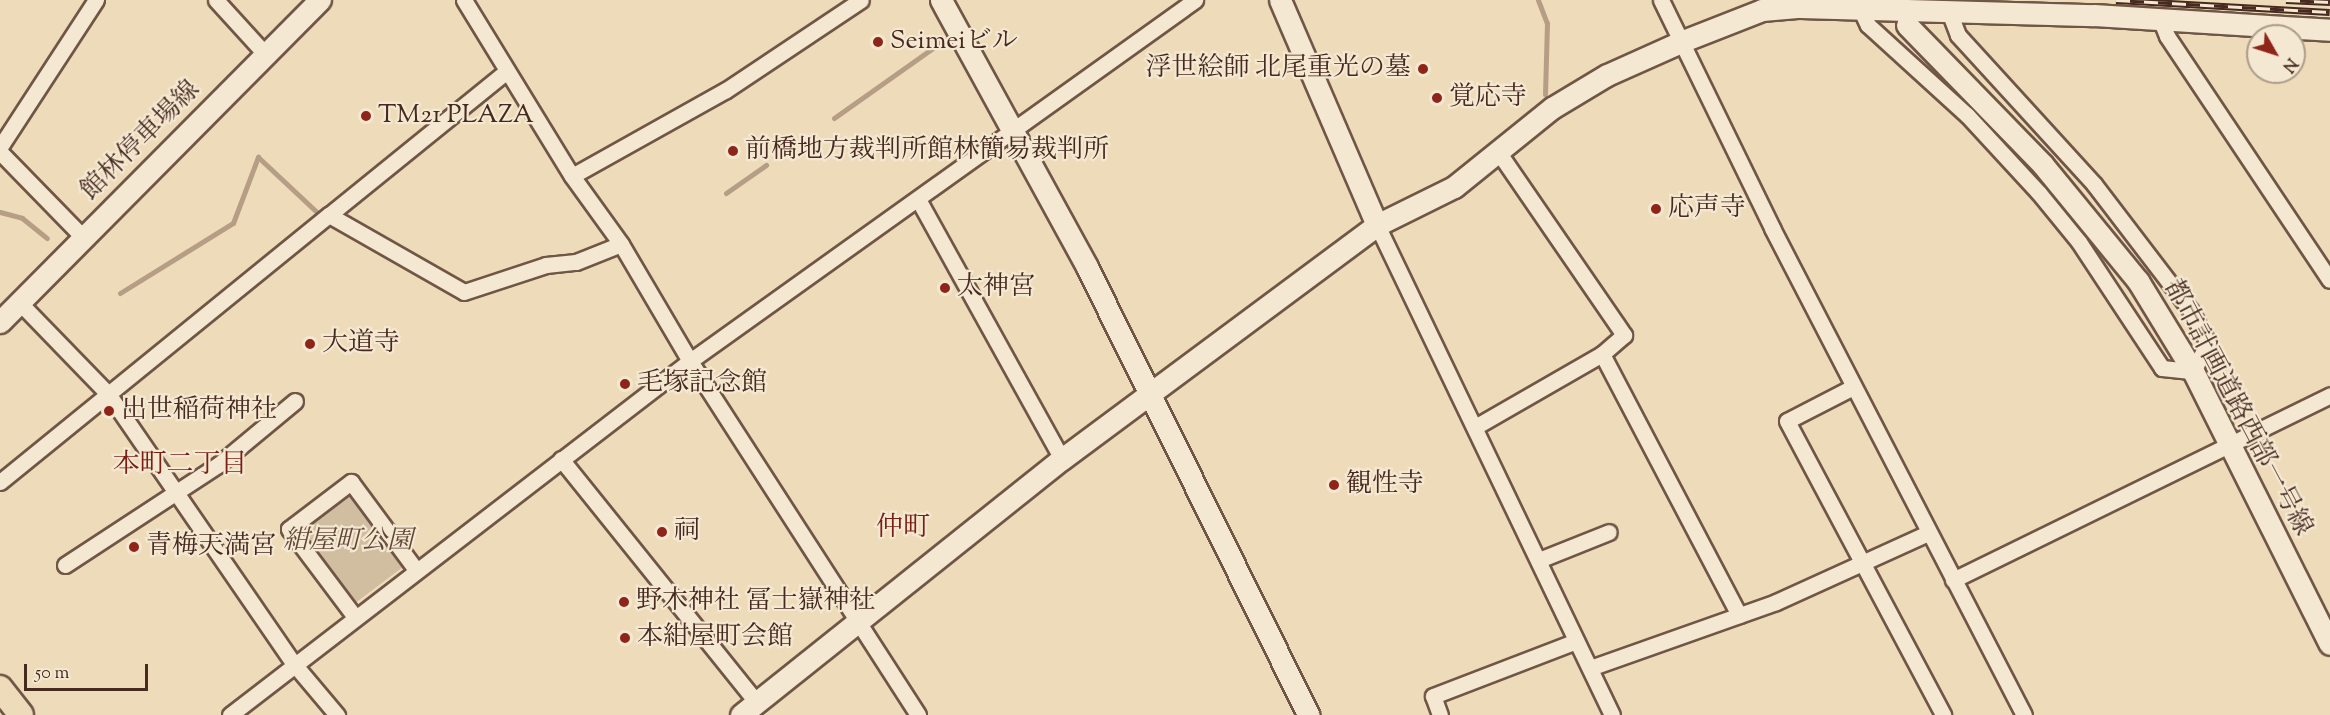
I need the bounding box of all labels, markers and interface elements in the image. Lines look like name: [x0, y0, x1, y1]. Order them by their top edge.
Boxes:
north arrow: [2246, 24, 2306, 84]
place label: Seimeiビル: [890, 26, 1018, 58]
marker: Seimeiビル: [871, 35, 885, 49]
text: N: [2276, 52, 2302, 77]
place label: 浮世絵師 北尾重光の墓: [1145, 53, 1411, 85]
marker: 浮世絵師 北尾重光の墓: [1416, 62, 1430, 76]
street label: 館林停車場線: [75, 75, 207, 207]
place label: 覚応寺: [1449, 82, 1527, 114]
marker: 覚応寺: [1430, 91, 1444, 105]
place label: TM21 PLAZA: [378, 100, 534, 132]
marker: TM21 PLAZA: [359, 109, 373, 123]
place label: 前橋地方裁判所館林簡易裁判所: [745, 135, 1109, 167]
marker: 前橋地方裁判所館林簡易裁判所: [726, 144, 740, 158]
place label: 応声寺: [1668, 193, 1746, 225]
marker: 応声寺: [1649, 202, 1663, 216]
place label: 太神宮: [957, 272, 1035, 304]
street label: 都市計画道路西部一号線: [2156, 274, 2318, 542]
marker: 太神宮: [938, 281, 952, 295]
place label: 大道寺: [322, 328, 400, 360]
marker: 大道寺: [303, 337, 317, 351]
place label: 毛塚記念館: [637, 368, 767, 400]
marker: 毛塚記念館: [618, 377, 632, 391]
place label: 出世稲荷神社: [121, 395, 277, 427]
marker: 出世稲荷神社: [102, 404, 116, 418]
district label: 本町二丁目: [113, 450, 247, 482]
place label: 観性寺: [1346, 469, 1424, 501]
marker: 観性寺: [1327, 478, 1341, 492]
district label: 仲町: [876, 513, 930, 545]
place label: 祠: [674, 516, 700, 548]
marker: 祠: [655, 525, 669, 539]
park label: 紺屋町公園: [283, 526, 413, 558]
place label: 青梅天満宮: [146, 531, 276, 563]
marker: 青梅天満宮: [127, 540, 141, 554]
place label: 野木神社 冨士嶽神社: [636, 586, 876, 618]
marker: 野木神社 冨士嶽神社: [617, 595, 631, 609]
place label: 本紺屋町会館: [637, 622, 793, 654]
marker: 本紺屋町会館: [618, 631, 632, 645]
scale bar: [27, 652, 152, 690]
text: 50 m: [35, 661, 69, 687]

